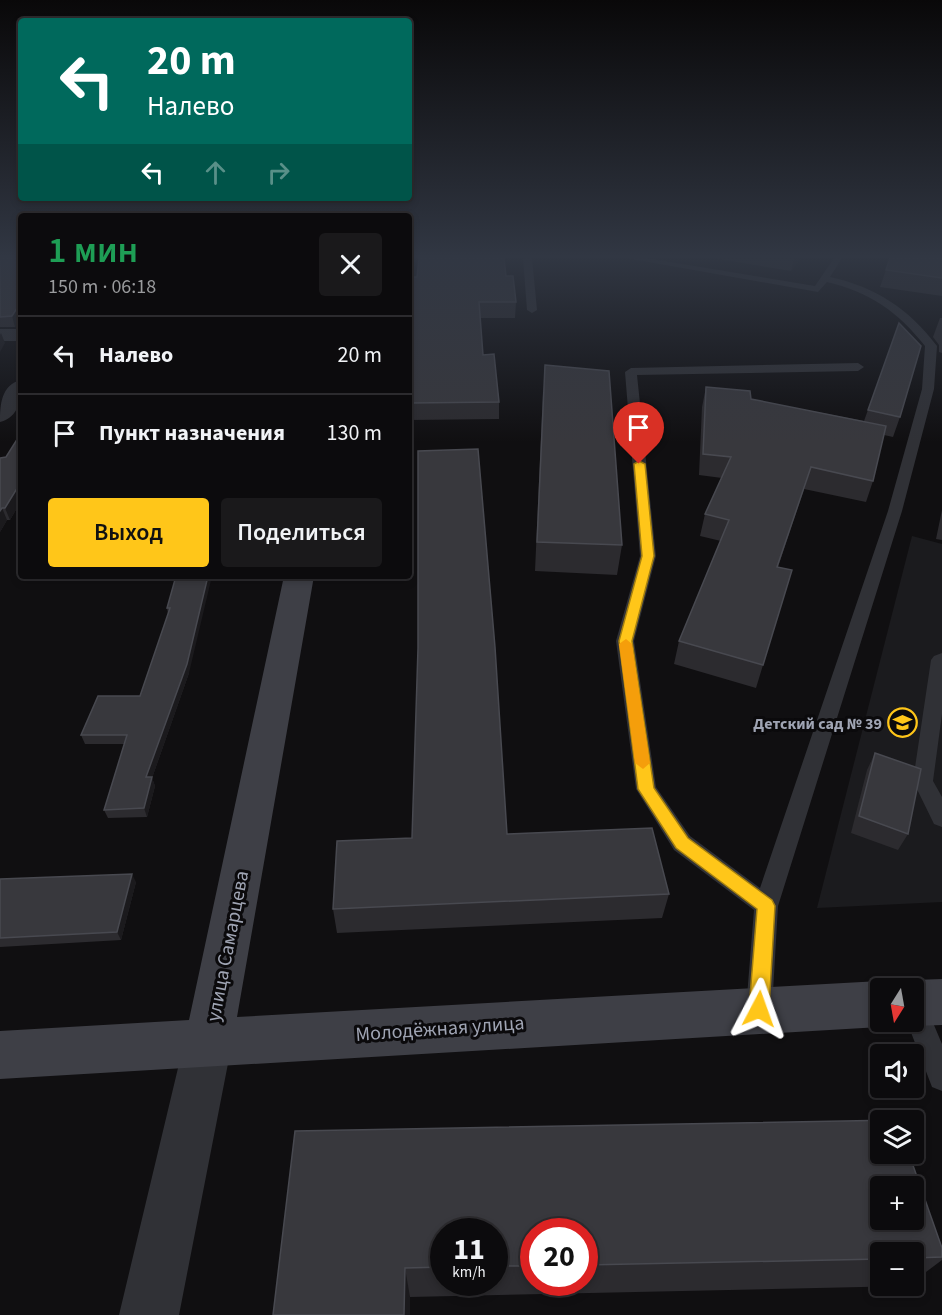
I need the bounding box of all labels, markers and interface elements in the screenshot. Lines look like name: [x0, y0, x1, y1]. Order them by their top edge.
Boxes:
text: 20 m: [147, 31, 236, 91]
icon: left: [48, 42, 126, 120]
text: Налево: [147, 87, 234, 126]
icon: left: [136, 156, 169, 189]
icon: ahead: [199, 156, 232, 189]
icon: right: [262, 156, 295, 189]
text: 1 мин: [48, 225, 138, 276]
button: close: [319, 233, 382, 296]
text: 150 m · 06:18: [48, 273, 156, 301]
icon: left: [48, 339, 81, 372]
text: Налево: [99, 339, 173, 371]
text: 20 m: [337, 339, 382, 371]
pin: [613, 402, 664, 464]
icon: arrive: [622, 411, 655, 444]
icon: arrive: [48, 417, 81, 450]
text: Пункт назначения: [99, 417, 285, 449]
text: 130 m: [327, 417, 382, 449]
button: Выход: [48, 498, 209, 567]
button: Поделиться: [221, 498, 382, 567]
school or university icon: Детский сад № 39: [887, 707, 919, 739]
place label: Детский сад № 39: [753, 713, 882, 735]
street label: улица Самарцева: [200, 868, 256, 1024]
position arrow: [727, 977, 791, 1041]
north arrow: [870, 978, 924, 1032]
map controls: [870, 978, 924, 1296]
street label: Молодёжная улица: [355, 1009, 525, 1049]
button: sound: [870, 1044, 924, 1098]
button: layers: [870, 1110, 924, 1164]
button: +: [870, 1176, 924, 1230]
speed limit sign: 20: [520, 1218, 598, 1296]
text: 11: [453, 1228, 485, 1271]
button: −: [870, 1242, 924, 1296]
text: km/h: [452, 1262, 486, 1283]

